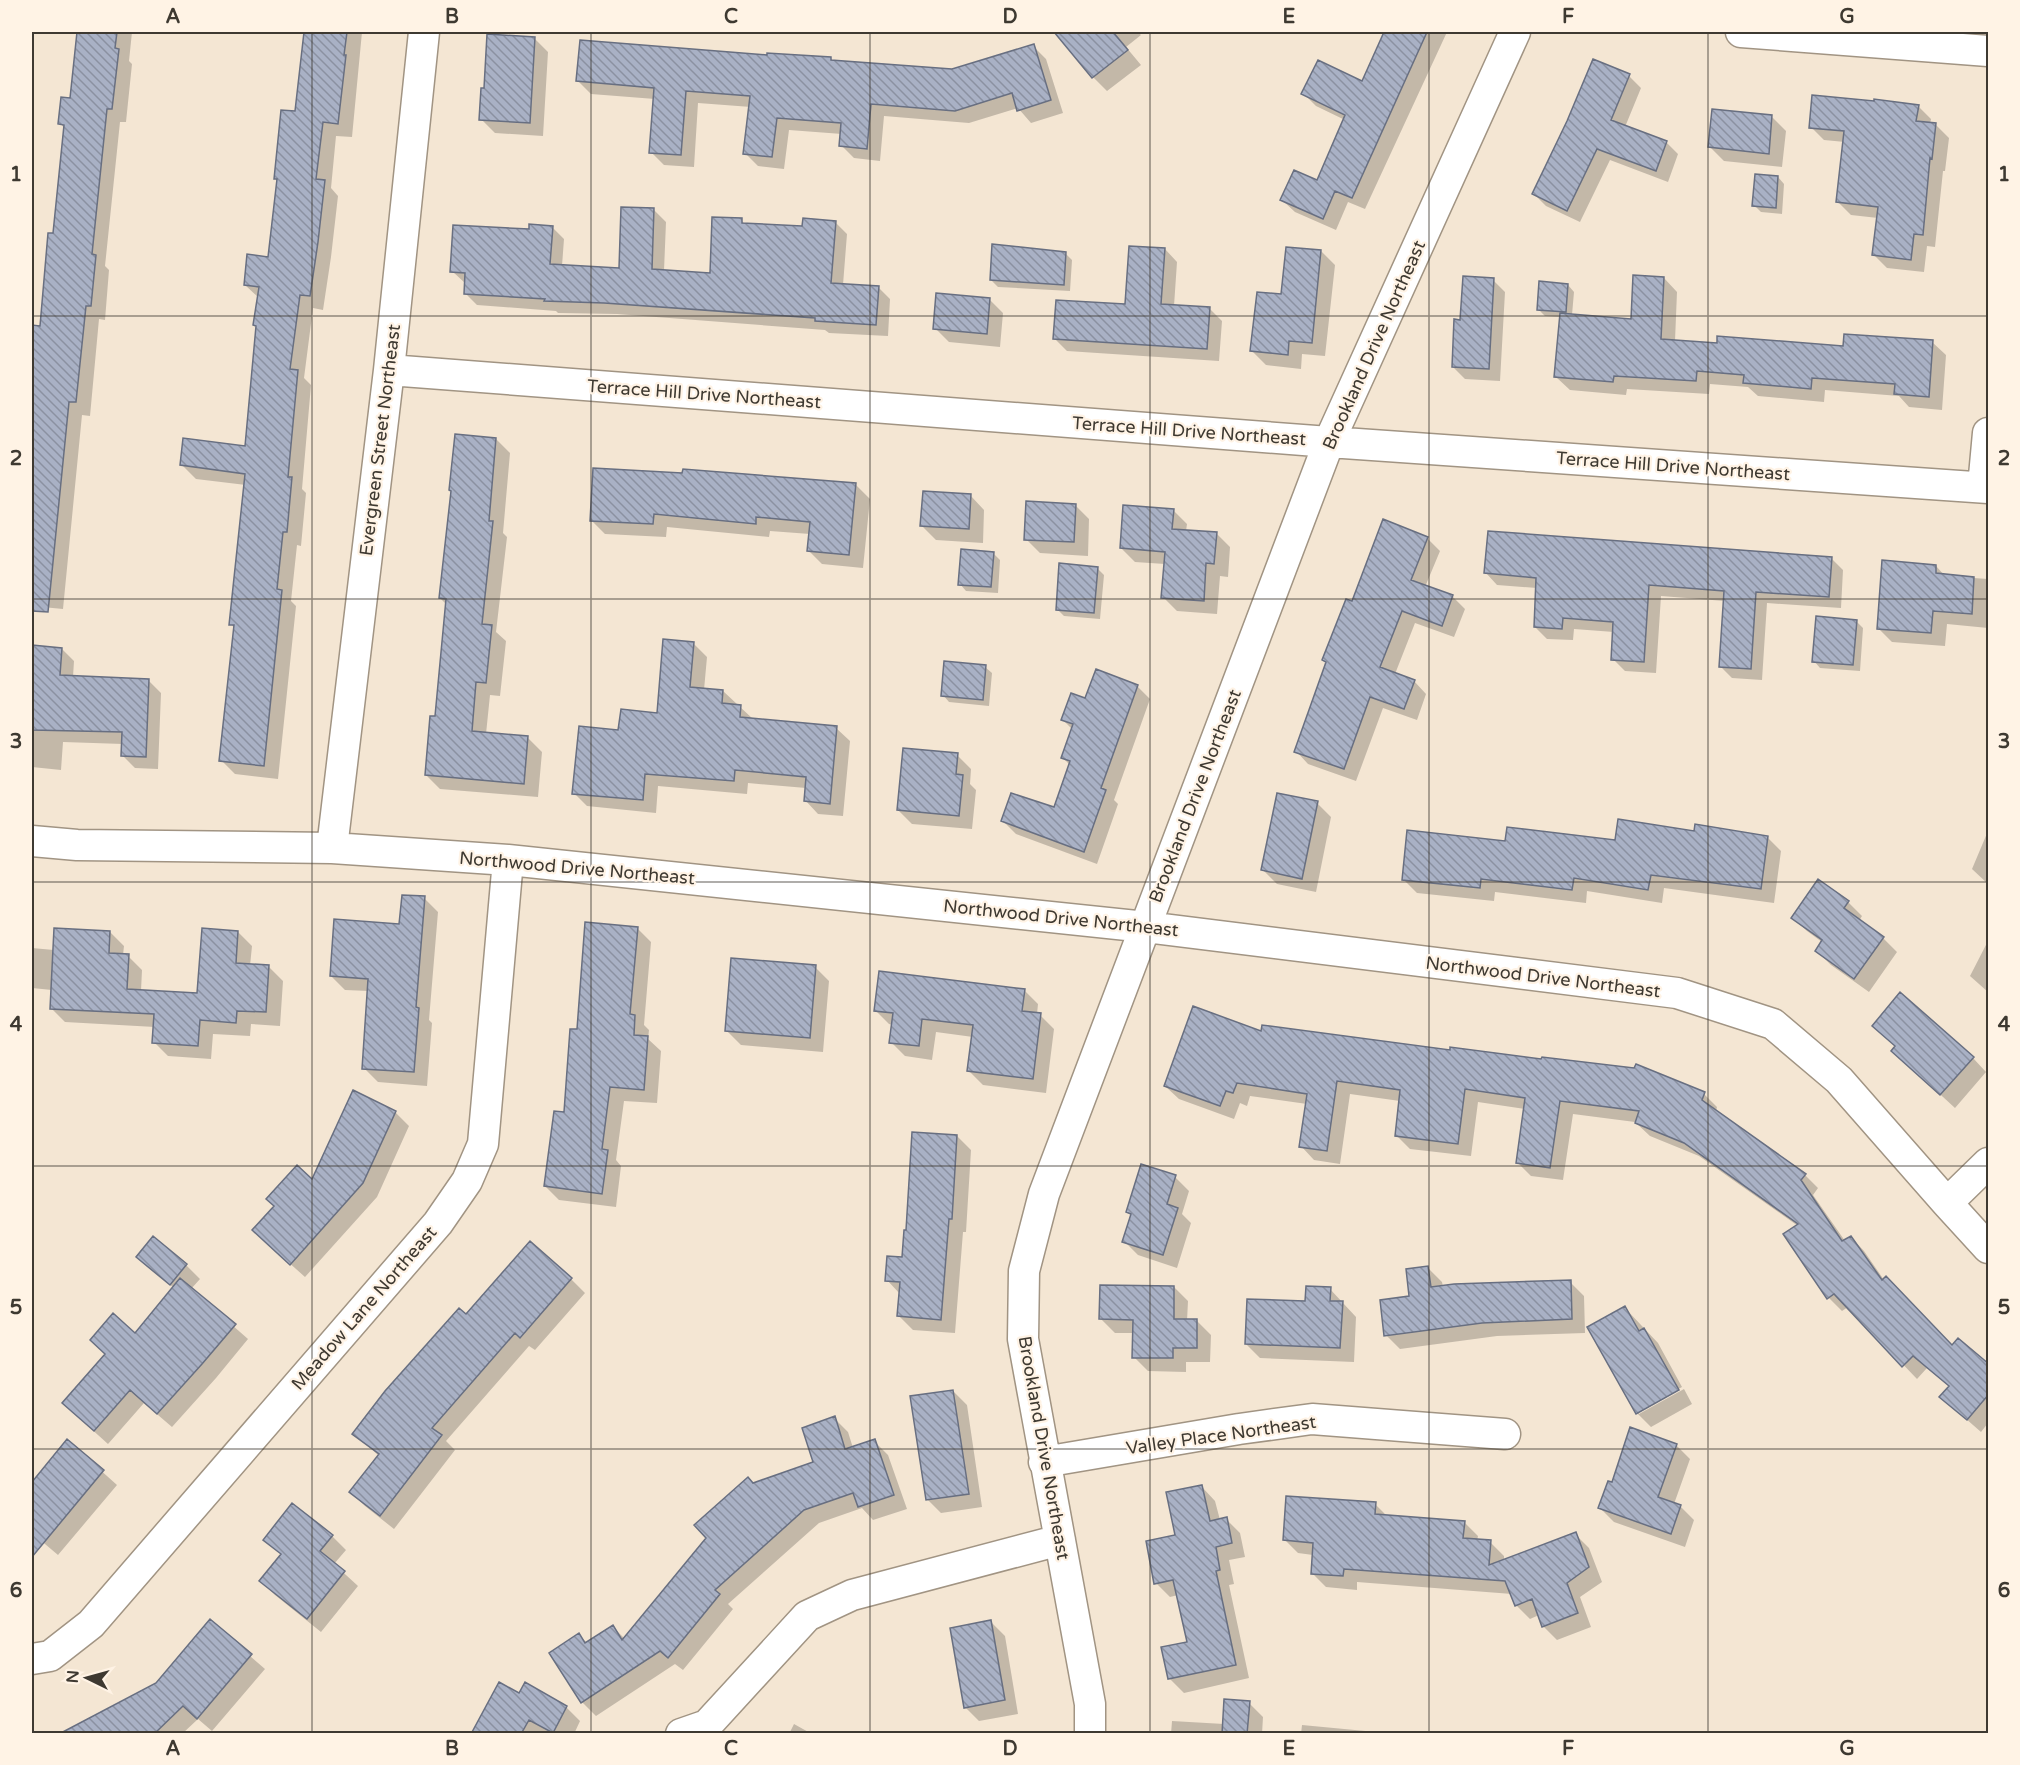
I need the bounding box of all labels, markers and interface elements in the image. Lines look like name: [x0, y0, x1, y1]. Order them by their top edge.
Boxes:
text: A: [166, 5, 181, 29]
text: B: [445, 5, 459, 29]
text: C: [724, 5, 738, 29]
text: D: [1002, 5, 1018, 29]
text: E: [1283, 5, 1296, 29]
text: F: [1562, 5, 1574, 29]
text: G: [1839, 5, 1855, 29]
text: 1: [10, 163, 22, 187]
text: 1: [1998, 163, 2010, 187]
street label: Brookland Drive Northeast: [1318, 237, 1430, 453]
street label: Evergreen Street Northeast: [355, 323, 405, 557]
street label: Terrace Hill Drive Northeast: [586, 375, 822, 413]
street label: Terrace Hill Drive Northeast: [1071, 412, 1307, 450]
text: 2: [10, 447, 22, 471]
street label: Terrace Hill Drive Northeast: [1555, 447, 1791, 485]
text: 2: [1998, 447, 2010, 471]
street label: Brookland Drive Northeast: [1144, 686, 1246, 906]
text: 3: [10, 730, 22, 754]
text: 3: [1998, 730, 2010, 754]
street label: Northwood Drive Northeast: [458, 847, 696, 889]
street label: Northwood Drive Northeast: [942, 895, 1180, 941]
street label: Northwood Drive Northeast: [1424, 952, 1662, 1002]
text: 4: [10, 1013, 23, 1037]
text: 4: [1998, 1013, 2011, 1037]
street label: Meadow Lane Northeast: [287, 1221, 441, 1395]
text: 5: [10, 1296, 22, 1320]
text: 5: [1998, 1296, 2010, 1320]
street label: Brookland Drive Northeast: [1013, 1334, 1075, 1562]
street label: Valley Place Northeast: [1125, 1411, 1318, 1459]
text: 6: [10, 1579, 22, 1603]
text: 6: [1998, 1579, 2010, 1603]
north arrow: [57, 1648, 117, 1708]
text: N: [63, 1670, 84, 1684]
text: A: [166, 1737, 181, 1761]
text: B: [445, 1737, 459, 1761]
text: C: [724, 1737, 738, 1761]
text: D: [1002, 1737, 1018, 1761]
text: E: [1283, 1737, 1296, 1761]
text: F: [1562, 1737, 1574, 1761]
text: G: [1839, 1737, 1855, 1761]

